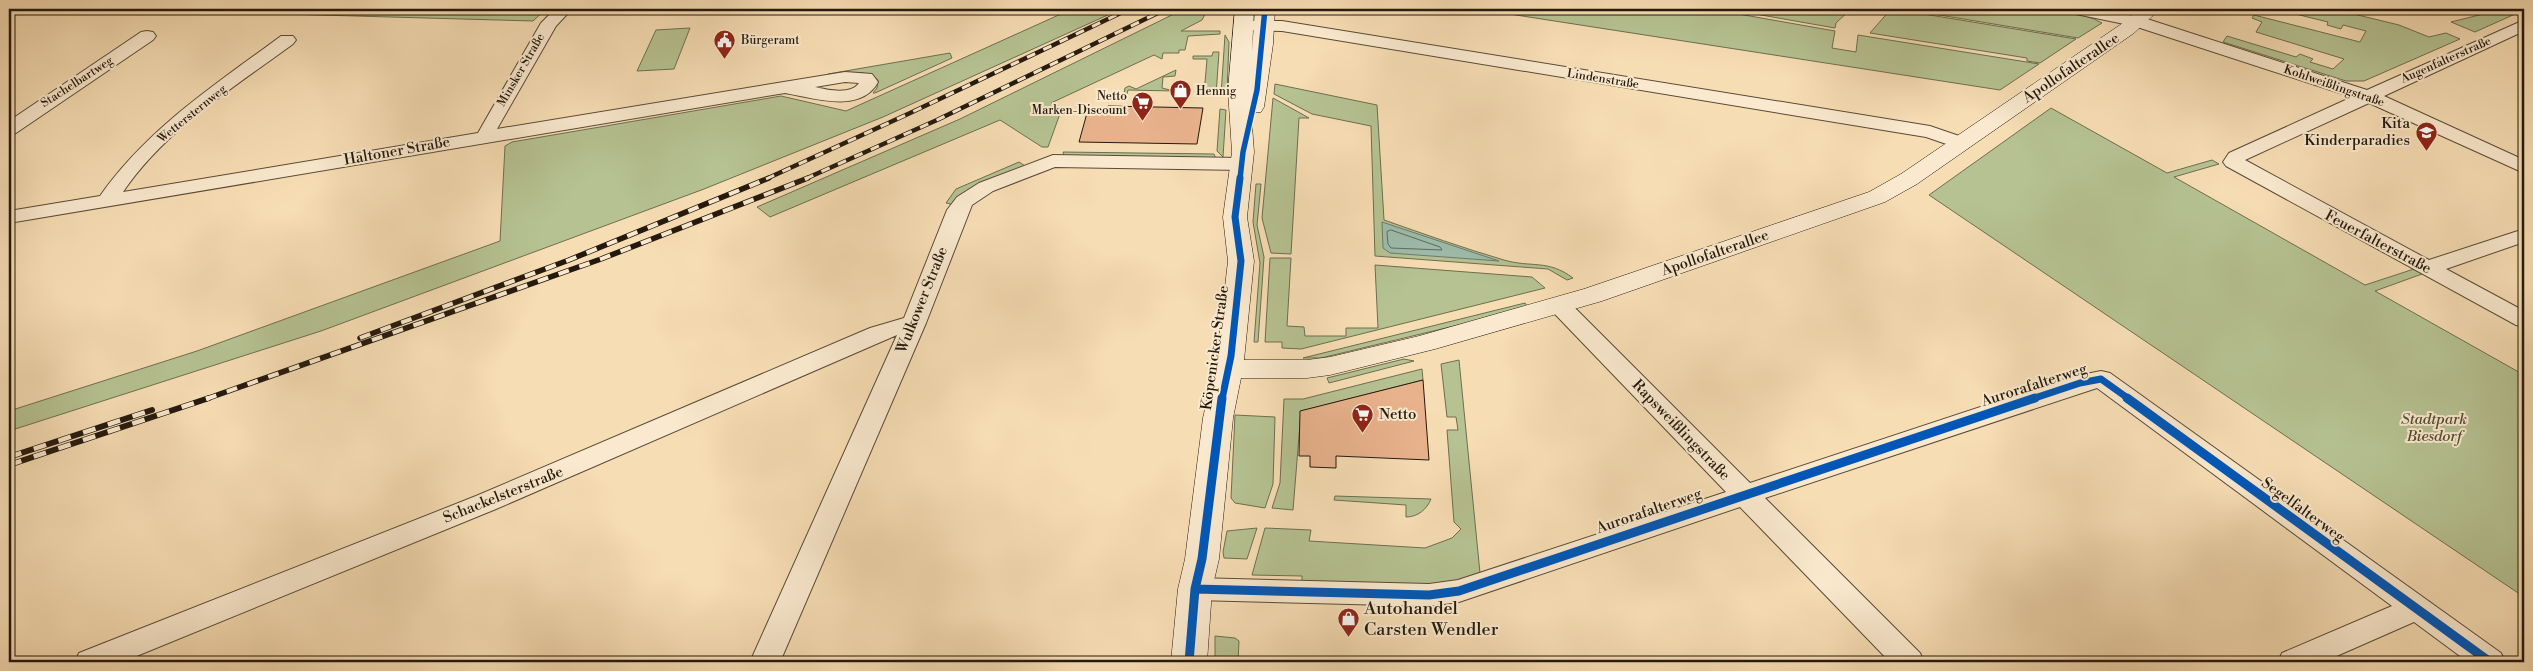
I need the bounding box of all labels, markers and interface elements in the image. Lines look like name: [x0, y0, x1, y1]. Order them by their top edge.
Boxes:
public building icon: Bürgeramt: [713, 28, 737, 59]
street label: Apollofalterallee: [2018, 29, 2123, 108]
street label: Minsker Straße: [494, 31, 548, 109]
place label: Bürgeramt: [740, 33, 800, 48]
street label: Augenfalterstraße: [2398, 33, 2493, 87]
street label: Stachelbartweg: [38, 53, 117, 111]
street label: Kohlweißlingstraße: [2282, 62, 2386, 110]
street label: Lindenstraße: [1566, 66, 1640, 92]
shop icon: Hennig: [1168, 79, 1192, 110]
street label: Wettersternweg: [154, 81, 230, 147]
place label: Hennig: [1196, 84, 1237, 99]
place label: Netto Marken-Discount: [1032, 89, 1128, 118]
supermarket icon: Netto Marken-Discount: [1131, 91, 1155, 122]
place label: Kita Kinderparadies: [2304, 114, 2410, 150]
school or university icon: Kita Kinderparadies: [2414, 120, 2438, 151]
street label: Haltoner Straße: [342, 132, 452, 170]
street label: Feuerfalterstraße: [2321, 206, 2435, 278]
street label: Apollofalterallee: [1658, 226, 1771, 281]
street label: Wulkower Straße: [892, 244, 952, 357]
street label: Köpenicker Straße: [1197, 284, 1233, 412]
street label: Aurorafalterweg: [1978, 359, 2090, 411]
street label: Rapsweißlingstraße: [1628, 376, 1734, 484]
supermarket icon: Netto: [1351, 402, 1375, 433]
place label: Netto: [1379, 405, 1416, 424]
park label: Stadtpark Biesdorf: [2401, 410, 2467, 446]
street label: Schackelsterstraße: [440, 462, 566, 528]
street label: Segelfalterweg: [2258, 473, 2349, 547]
street label: Aurorafalterweg: [1593, 484, 1704, 538]
place label: Autohandel Carsten Wendler: [1363, 597, 1499, 641]
shop icon: Autohandel Carsten Wendler: [1336, 606, 1360, 637]

